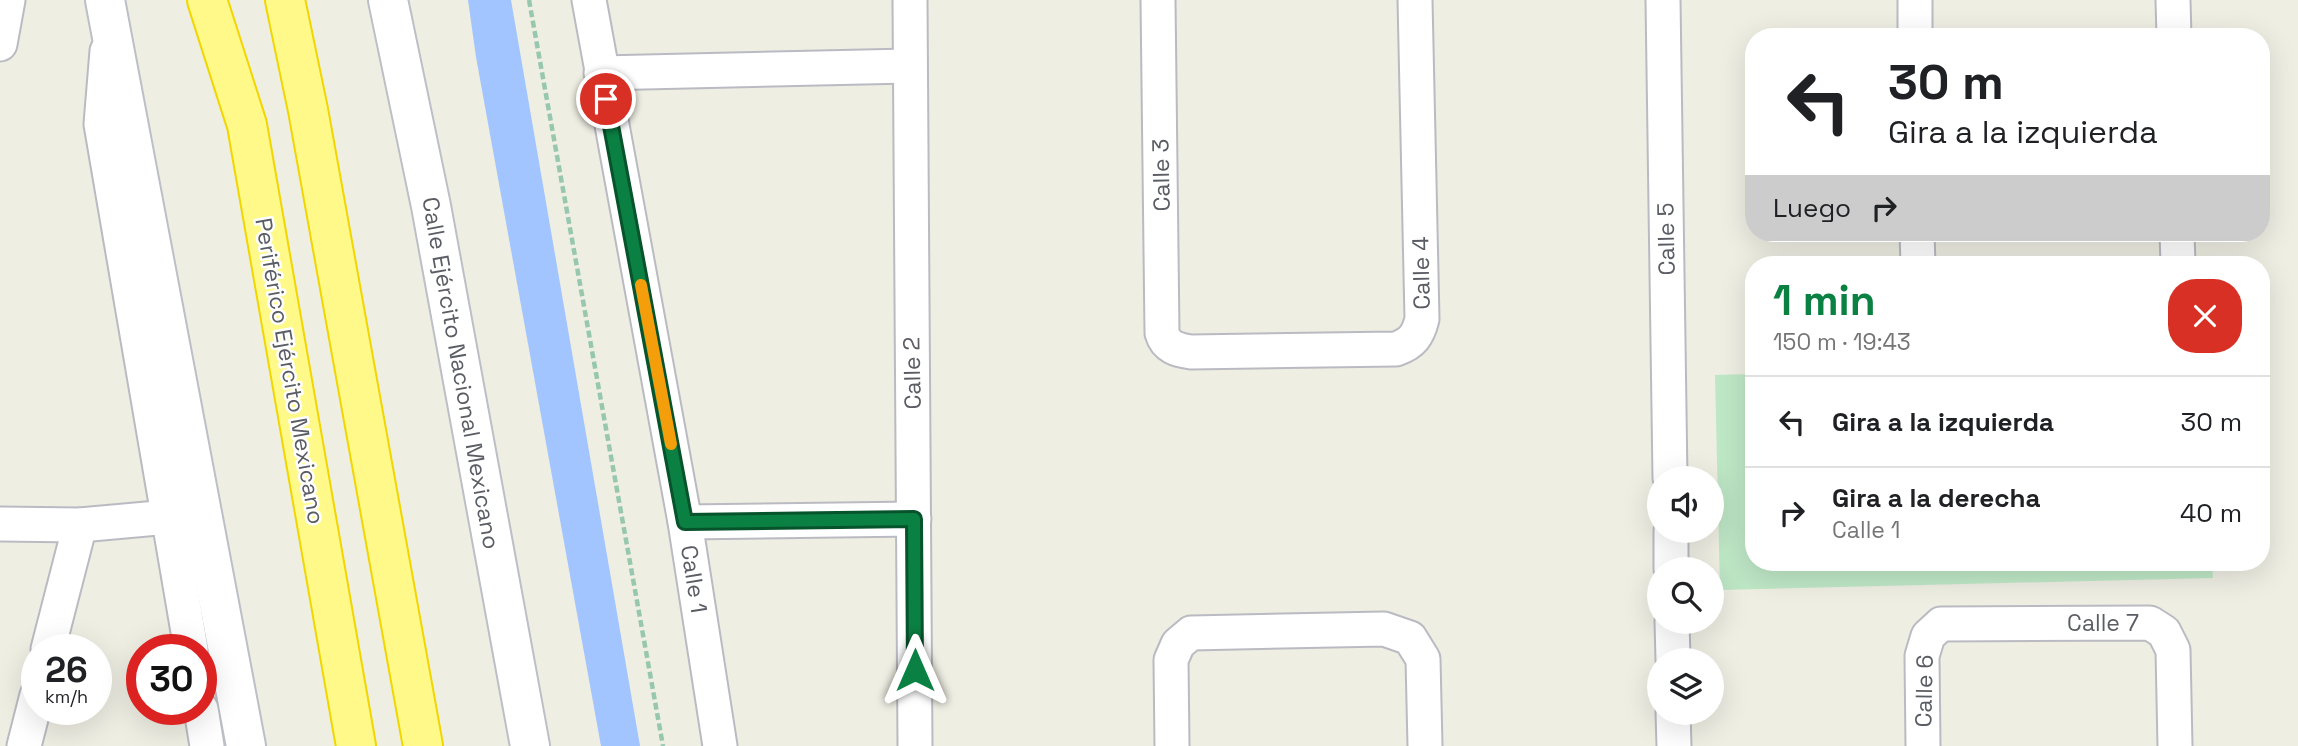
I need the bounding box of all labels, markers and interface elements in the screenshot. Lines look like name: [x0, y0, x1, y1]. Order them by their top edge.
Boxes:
text: 30 m: [1888, 51, 2004, 113]
icon: left: [1773, 56, 1864, 147]
pin: [576, 69, 636, 129]
icon: arrive: [587, 80, 625, 118]
text: Gira a la izquierda: [1888, 112, 2158, 152]
street label: Calle 3: [1145, 138, 1177, 212]
icon: right: [1865, 189, 1903, 227]
text: Luego: [1773, 191, 1851, 225]
street label: Calle Ejército Nacional Mexicano: [415, 195, 507, 551]
street label: Calle 5: [1650, 202, 1682, 276]
street label: Periférico Ejército Mexicano: [248, 216, 332, 526]
street label: Calle 4: [1405, 236, 1437, 310]
text: 1 min: [1773, 274, 1876, 327]
button: close: [2168, 279, 2242, 353]
text: 150 m · 19:43: [1773, 327, 1911, 357]
street label: Calle 2: [896, 336, 928, 410]
icon: left: [1773, 403, 1811, 441]
text: Gira a la izquierda: [1832, 405, 2054, 439]
text: 30 m: [2181, 405, 2242, 439]
map controls: [1647, 466, 1724, 725]
button: sound: [1647, 466, 1724, 543]
text: Gira a la derecha: [1832, 481, 2041, 515]
icon: right: [1773, 494, 1811, 532]
text: 40 m: [2180, 496, 2242, 530]
text: Calle 1: [1832, 515, 1900, 545]
street label: Calle 1: [674, 543, 714, 615]
button: search: [1647, 557, 1724, 634]
street label: Calle 7: [2067, 608, 2139, 638]
position arrow: [878, 633, 952, 707]
speed limit sign: 30: [126, 634, 217, 725]
text: 26: [45, 648, 88, 692]
button: layers: [1647, 648, 1724, 725]
street label: Calle 6: [1908, 654, 1940, 728]
text: km/h: [45, 685, 88, 708]

